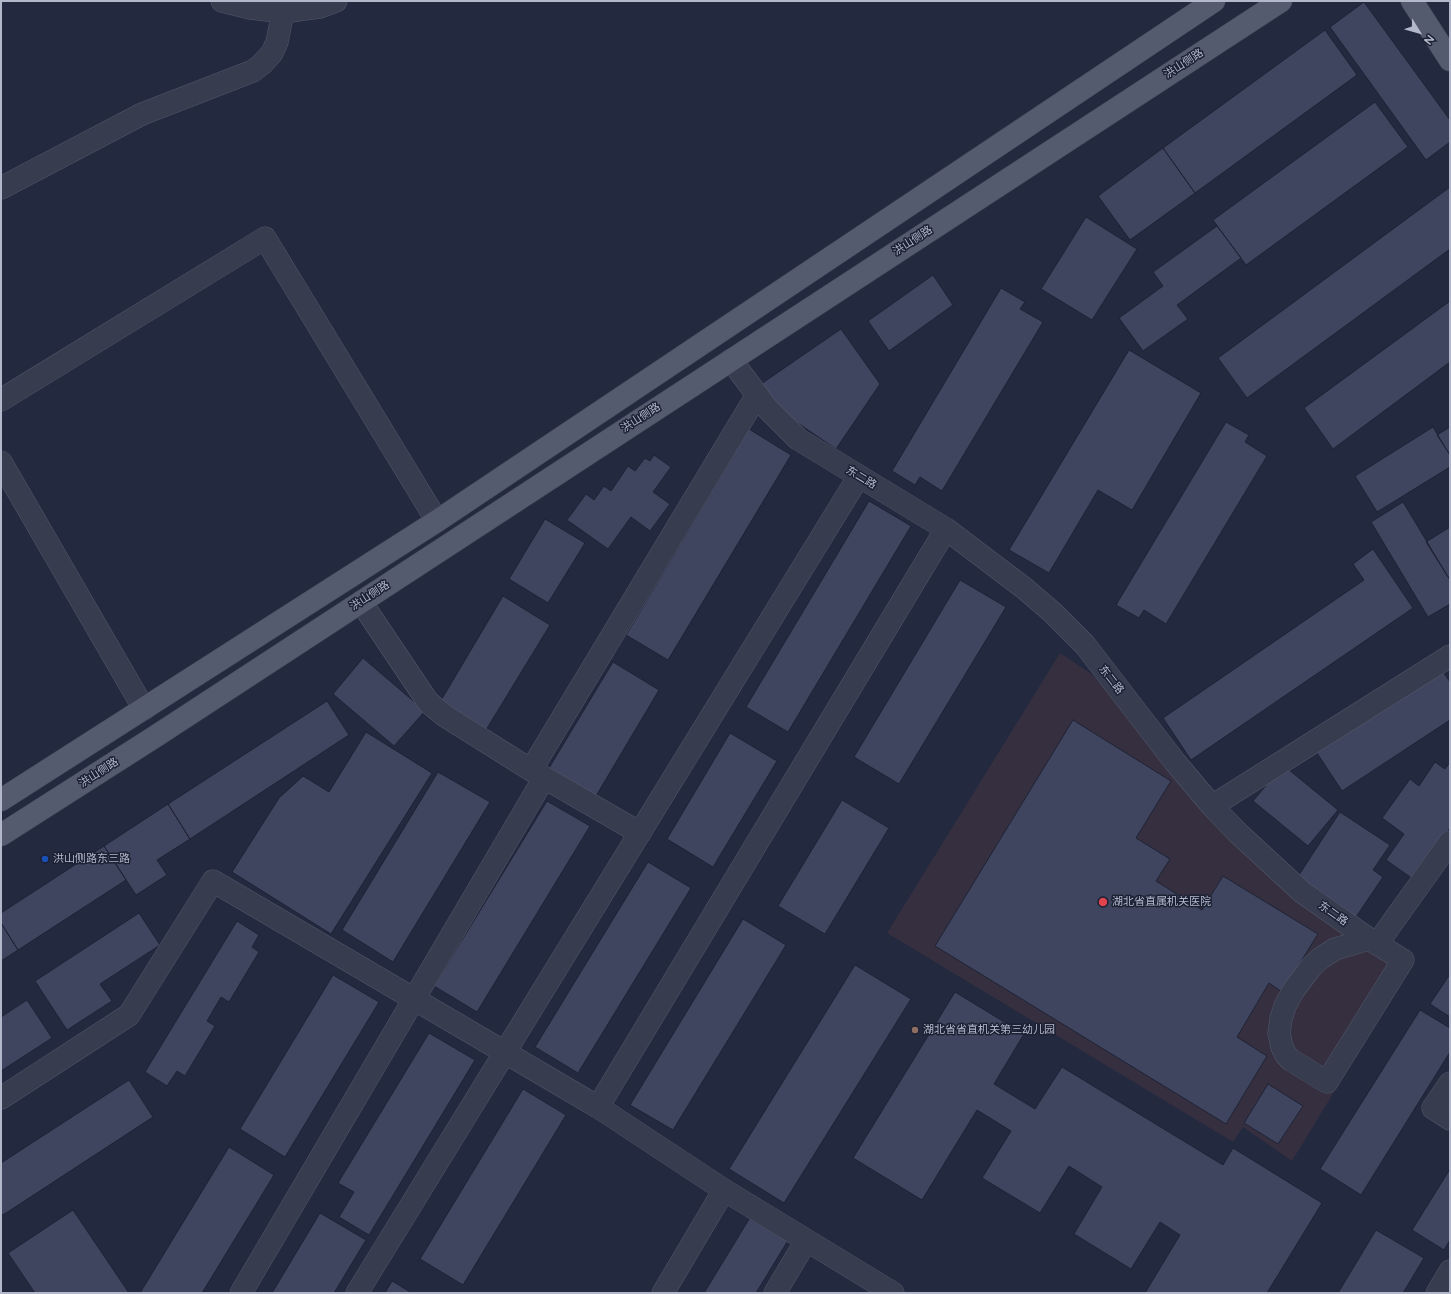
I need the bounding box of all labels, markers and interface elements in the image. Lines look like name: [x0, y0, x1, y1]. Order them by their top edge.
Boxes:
north arrow: [1399, 12, 1439, 52]
text: N: [1421, 32, 1437, 47]
street label: 洪山侧路: [1162, 46, 1206, 82]
street label: 洪山侧路: [891, 223, 935, 259]
street label: 洪山侧路: [619, 400, 663, 436]
street label: 东二路: [843, 464, 879, 492]
street label: 洪山侧路: [348, 578, 392, 614]
street label: 东二路: [1096, 663, 1126, 697]
street label: 洪山侧路: [77, 755, 121, 791]
place label: 洪山侧路东三路: [53, 852, 130, 866]
marker: 洪山侧路东三路: [40, 854, 50, 864]
place label: 湖北省直属机关医院: [1112, 895, 1211, 909]
marker: 湖北省直属机关医院: [1097, 896, 1109, 908]
street label: 东二路: [1316, 899, 1350, 929]
place label: 湖北省省直机关第三幼儿园: [923, 1023, 1055, 1037]
marker: 湖北省省直机关第三幼儿园: [910, 1025, 920, 1035]

